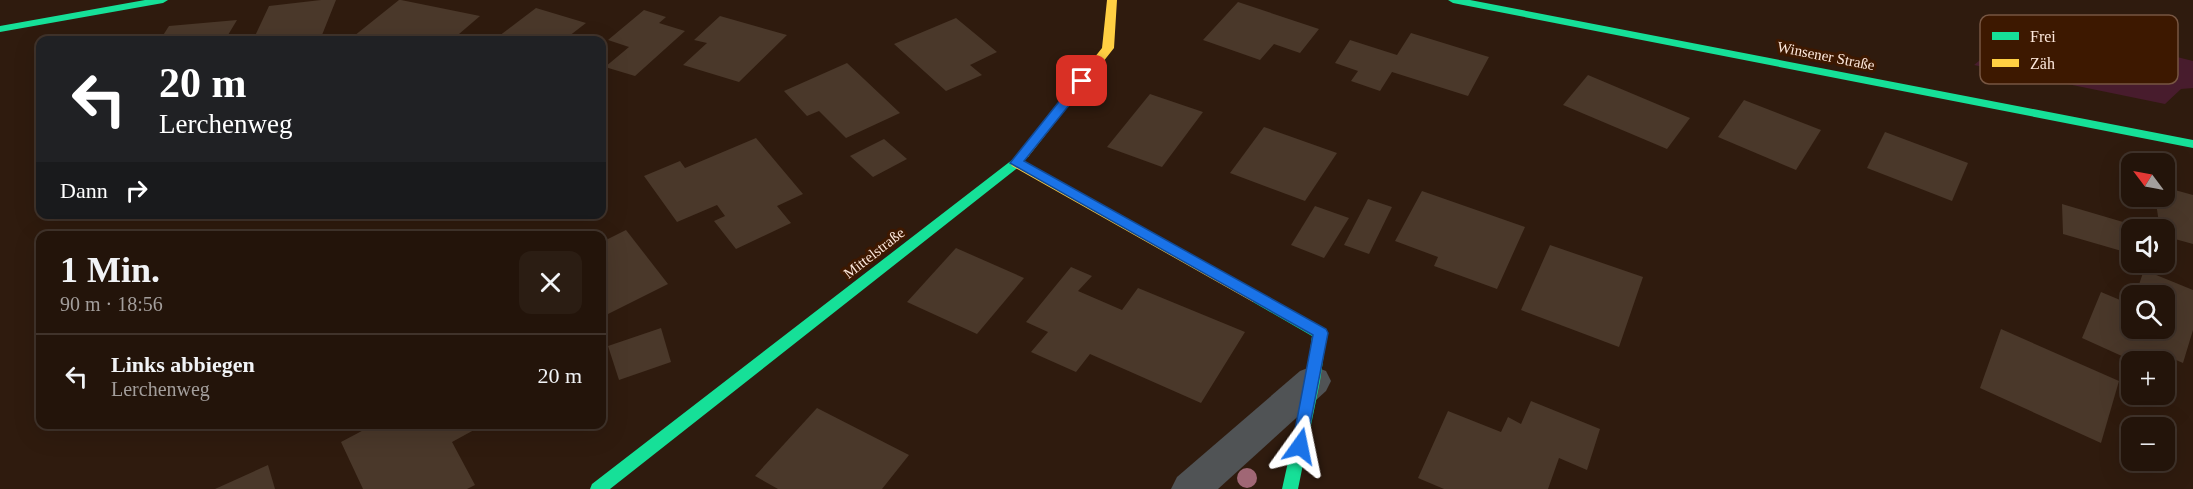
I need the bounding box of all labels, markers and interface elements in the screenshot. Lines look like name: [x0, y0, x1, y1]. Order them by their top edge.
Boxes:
legend: [1980, 15, 2178, 84]
text: Frei: [2030, 28, 2056, 45]
street label: Winsener Straße: [1776, 39, 1876, 73]
pin: [1056, 55, 1107, 106]
text: Zäh: [2030, 55, 2055, 72]
icon: left: [60, 60, 138, 138]
text: 20 m: [159, 60, 247, 106]
icon: arrive: [1065, 64, 1098, 97]
text: Lerchenweg: [159, 109, 292, 139]
north arrow: [2121, 153, 2175, 207]
map controls: [2121, 153, 2175, 471]
icon: right: [120, 174, 153, 207]
text: Dann: [60, 178, 108, 203]
button: sound: [2121, 219, 2175, 273]
street label: Mittelstraße: [841, 224, 908, 282]
text: 1 Min.: [60, 250, 160, 290]
button: close: [519, 251, 582, 314]
button: search: [2121, 285, 2175, 339]
text: 90 m · 18:56: [60, 293, 163, 315]
button: +: [2121, 351, 2175, 405]
text: Links abbiegen: [111, 352, 255, 377]
icon: left: [60, 360, 93, 393]
text: 20 m: [537, 363, 582, 388]
text: Lerchenweg: [111, 378, 210, 400]
position arrow: [1268, 414, 1332, 478]
button: −: [2121, 417, 2175, 471]

